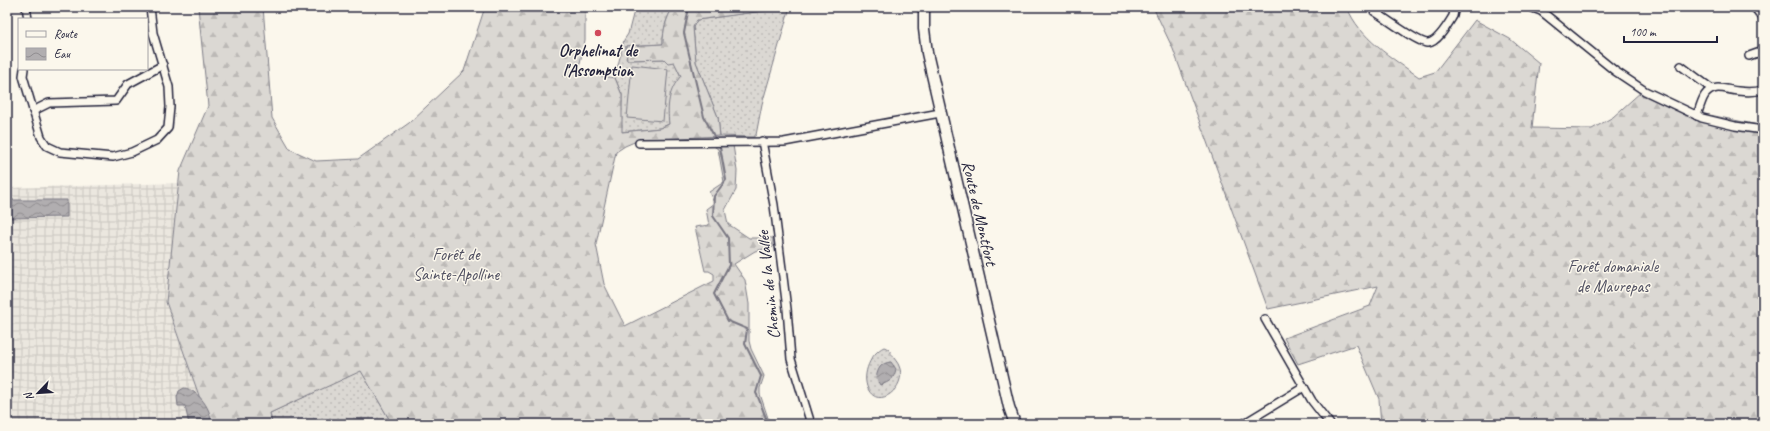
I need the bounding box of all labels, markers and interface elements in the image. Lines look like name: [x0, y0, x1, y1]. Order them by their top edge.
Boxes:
legend: [18, 18, 148, 70]
scale bar: [1624, 18, 1717, 44]
text: 100 m: [1630, 24, 1657, 40]
text: Route: [54, 26, 78, 42]
marker: Orphelinat de l'Assomption: [593, 28, 603, 38]
place label: Orphelinat de l'Assomption: [559, 40, 640, 81]
text: Eau: [54, 46, 72, 62]
street label: Route de Montfort: [957, 159, 1002, 270]
street label: Chemin de la Vallée: [752, 228, 785, 340]
park label: Forêt de Sainte-Apolline: [413, 244, 501, 285]
park label: Forêt domaniale de Maurepas: [1568, 256, 1660, 297]
north arrow: [18, 373, 58, 413]
text: N: [20, 389, 37, 403]

